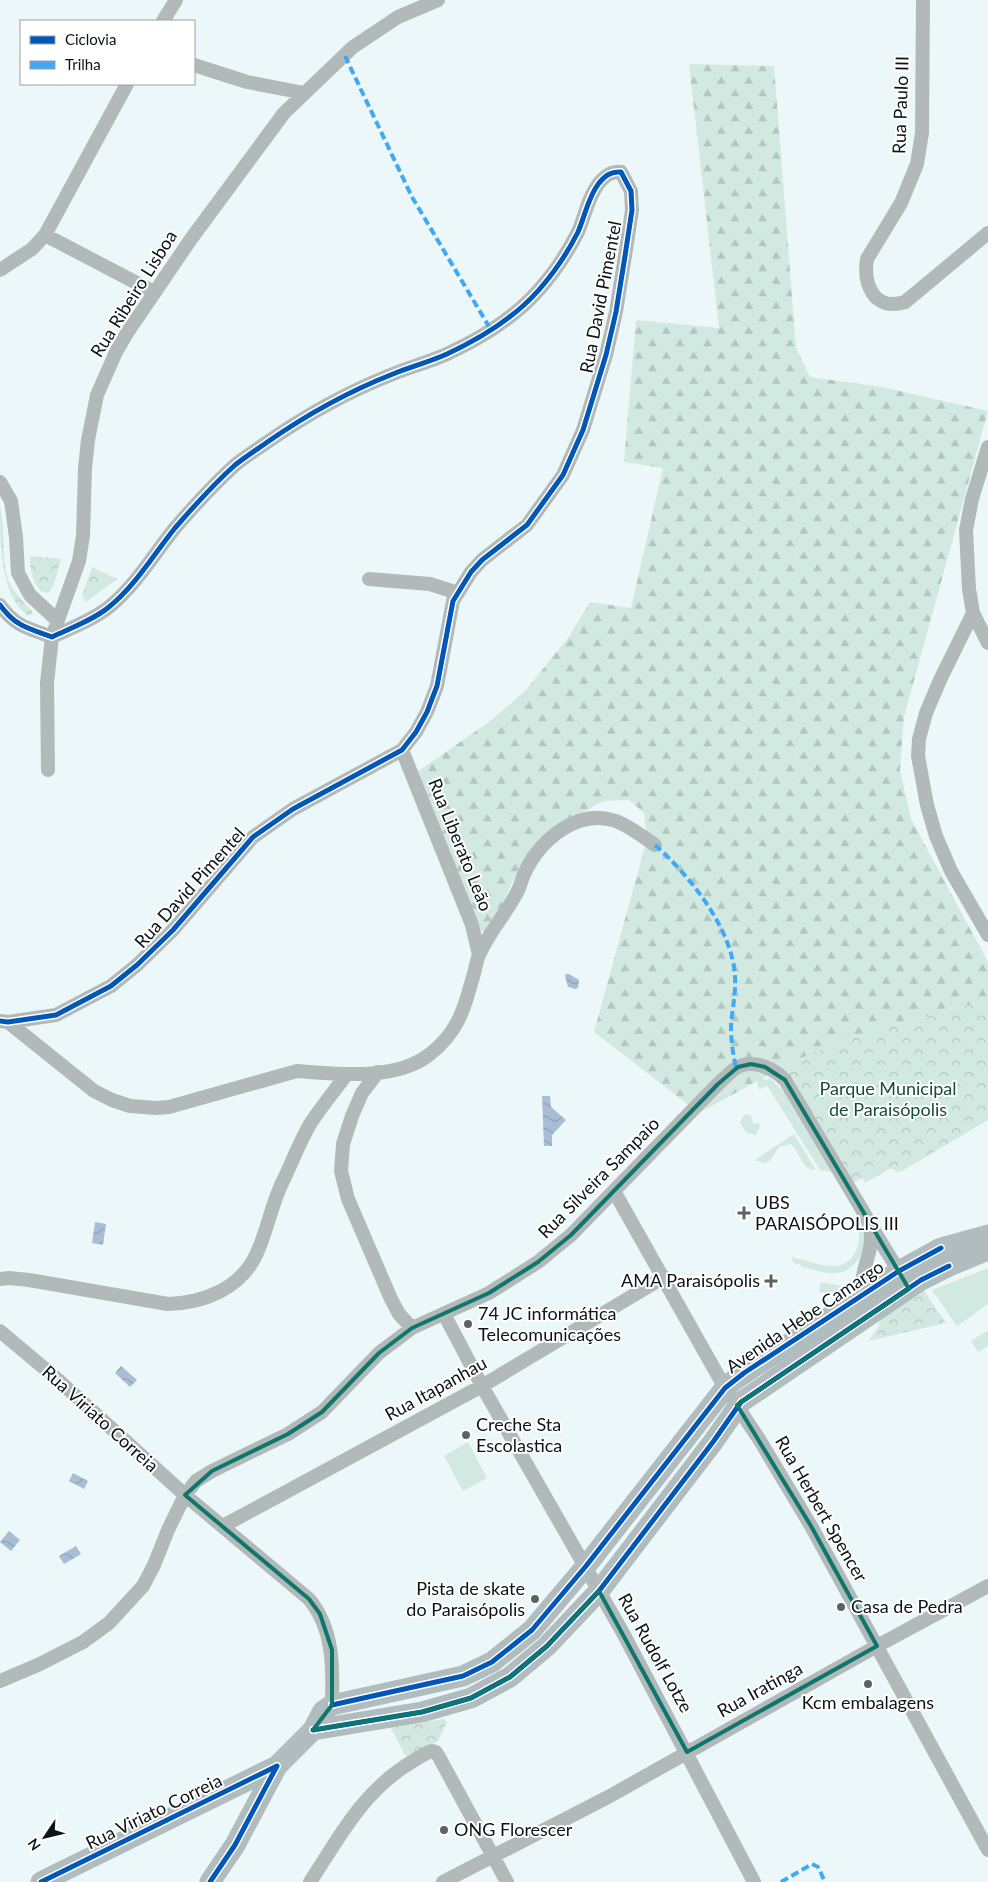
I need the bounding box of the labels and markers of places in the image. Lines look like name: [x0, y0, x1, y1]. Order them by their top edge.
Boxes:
place label: UBS PARAISÓPOLIS III: [755, 1191, 899, 1234]
marker: UBS PARAISÓPOLIS III: [737, 1206, 751, 1220]
place label: AMA Paraisópolis: [621, 1269, 760, 1291]
marker: AMA Paraisópolis: [764, 1274, 778, 1288]
place label: 74 JC informática Telecomunicações: [478, 1302, 621, 1345]
marker: 74 JC informática Telecomunicações: [462, 1318, 474, 1330]
place label: Creche Sta Escolastica: [476, 1413, 562, 1456]
marker: Creche Sta Escolastica: [460, 1429, 472, 1441]
place label: Pista de skate do Paraisópolis: [406, 1577, 525, 1620]
marker: Pista de skate do Paraisópolis: [529, 1593, 541, 1605]
place label: Casa de Pedra: [851, 1595, 963, 1617]
marker: Casa de Pedra: [835, 1601, 847, 1613]
marker: Kcm embalagens: [862, 1678, 874, 1690]
place label: Kcm embalagens: [802, 1691, 934, 1713]
place label: ONG Florescer: [454, 1818, 573, 1840]
marker: ONG Florescer: [438, 1824, 450, 1836]

